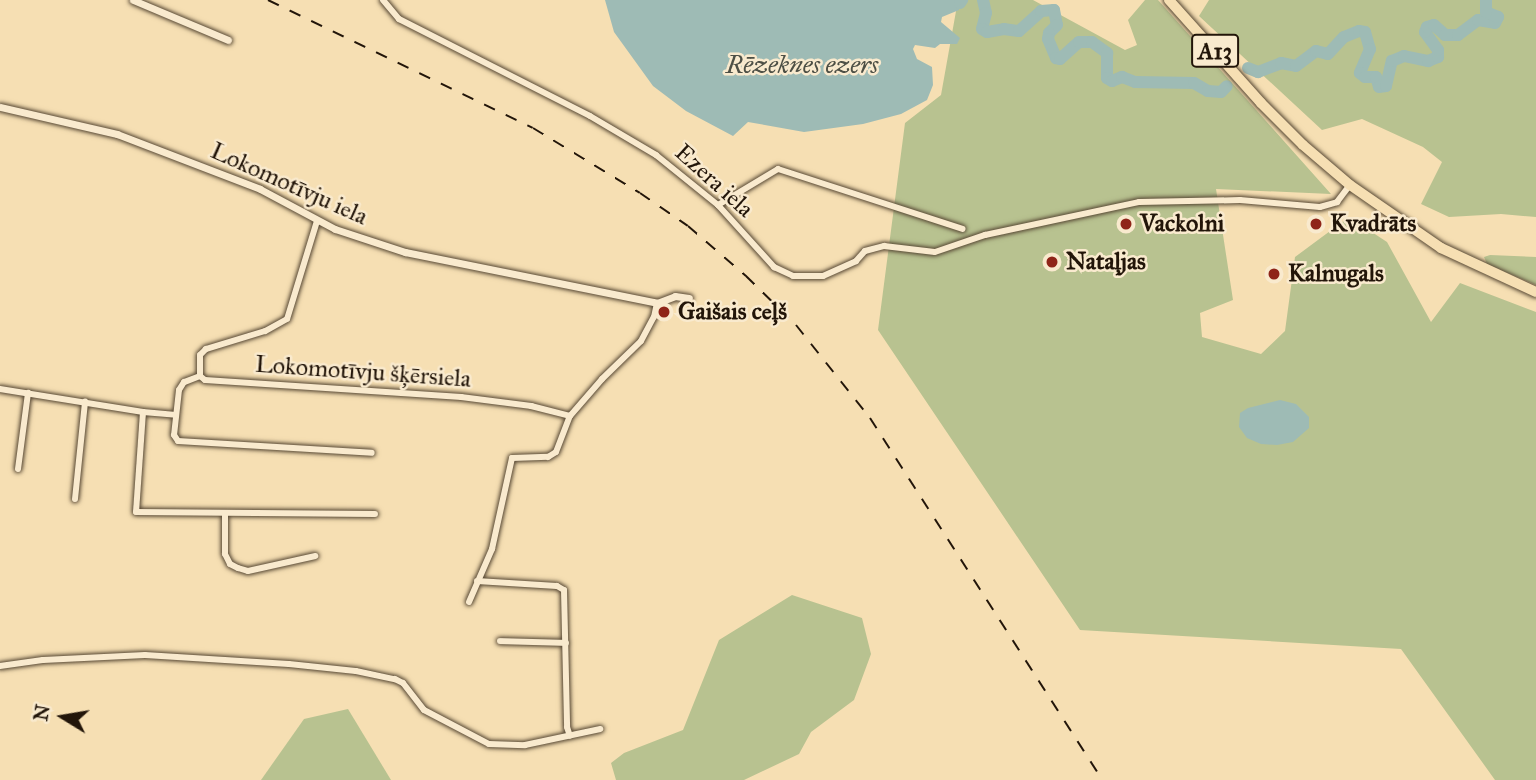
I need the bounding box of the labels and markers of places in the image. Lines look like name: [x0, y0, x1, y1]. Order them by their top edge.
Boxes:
place label: Vackolni: [1140, 210, 1224, 238]
place label: Kvadrāts: [1330, 210, 1416, 238]
marker: Vackolni: [1118, 216, 1134, 232]
marker: Kvadrāts: [1308, 216, 1324, 232]
place label: Nataļjas: [1066, 248, 1146, 276]
marker: Nataļjas: [1044, 254, 1060, 270]
place label: Kalnugals: [1288, 260, 1384, 288]
marker: Kalnugals: [1266, 266, 1282, 282]
place label: Gaišais ceļš: [678, 298, 787, 326]
marker: Gaišais ceļš: [656, 304, 672, 320]

